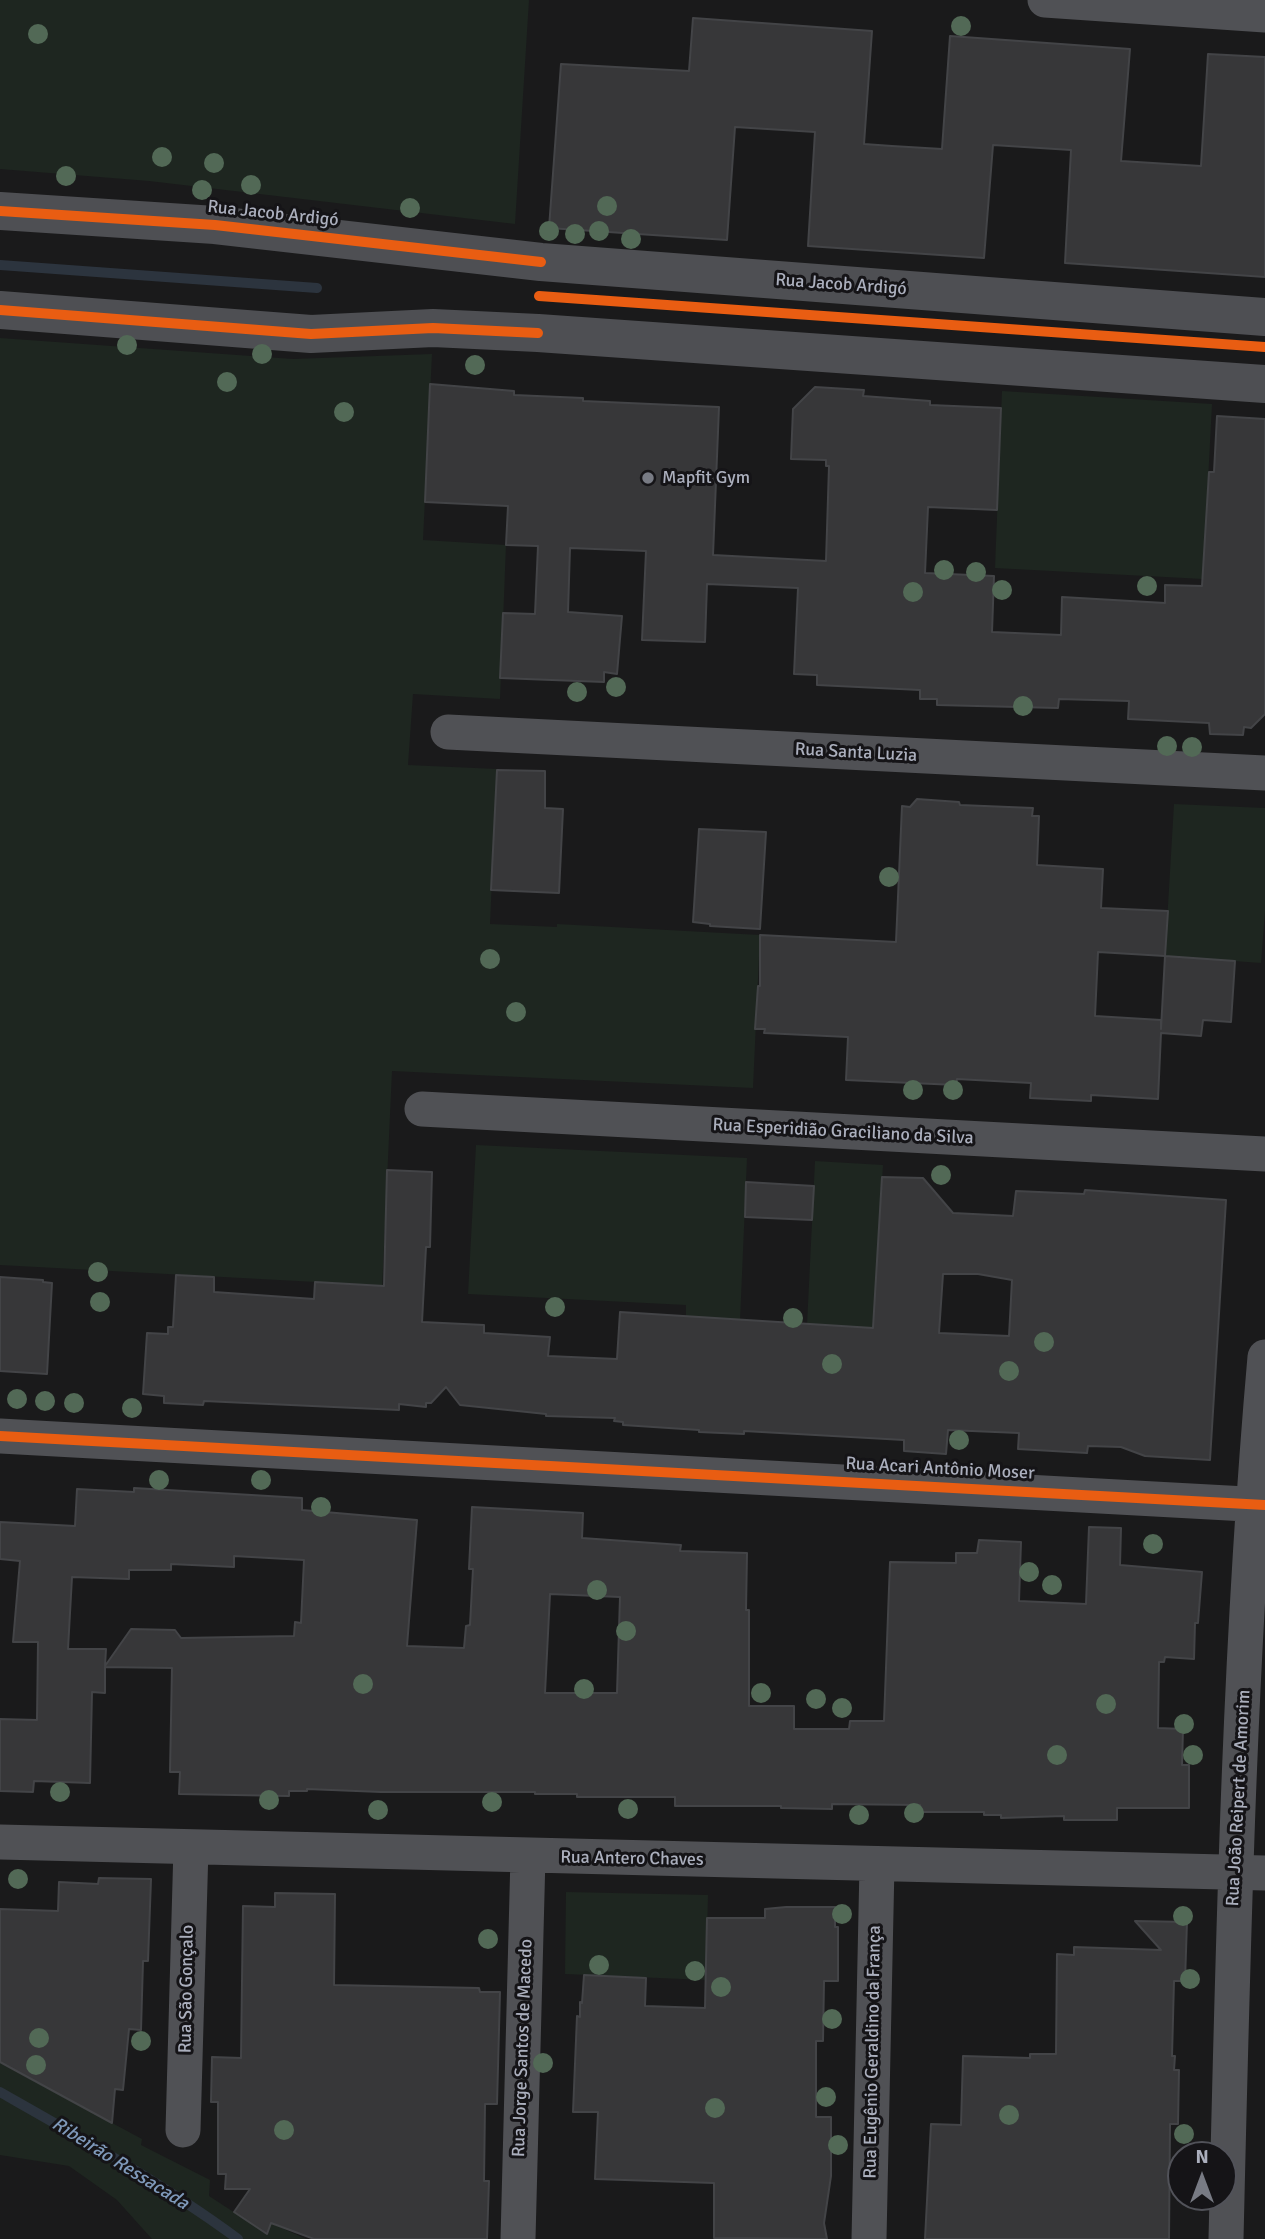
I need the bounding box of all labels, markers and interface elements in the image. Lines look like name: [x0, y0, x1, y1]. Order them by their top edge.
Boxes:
street label: Rua Jacob Ardigó: [206, 196, 340, 232]
street label: Rua Jacob Ardigó: [774, 270, 908, 300]
place label: Mapfit Gym: [662, 467, 750, 489]
marker: Mapfit Gym: [640, 470, 656, 486]
street label: Rua Santa Luzia: [794, 739, 918, 767]
street label: Rua Esperidião Graciliano da Silva: [712, 1114, 974, 1150]
street label: Rua Acari Antônio Moser: [845, 1453, 1035, 1485]
street label: Rua João Reipert de Amorim: [1223, 1689, 1255, 1907]
street label: Rua Antero Chaves: [560, 1847, 704, 1871]
street label: Rua São Gonçalo: [175, 1925, 199, 2053]
street label: Rua Eugênio Geraldino da França: [860, 1925, 886, 2179]
street label: Rua Jorge Santos de Macedo: [508, 1939, 538, 2157]
water label: Ribeirão Ressacada: [47, 2113, 193, 2215]
north arrow: [1167, 2141, 1237, 2211]
text: N: [1195, 2145, 1209, 2169]

